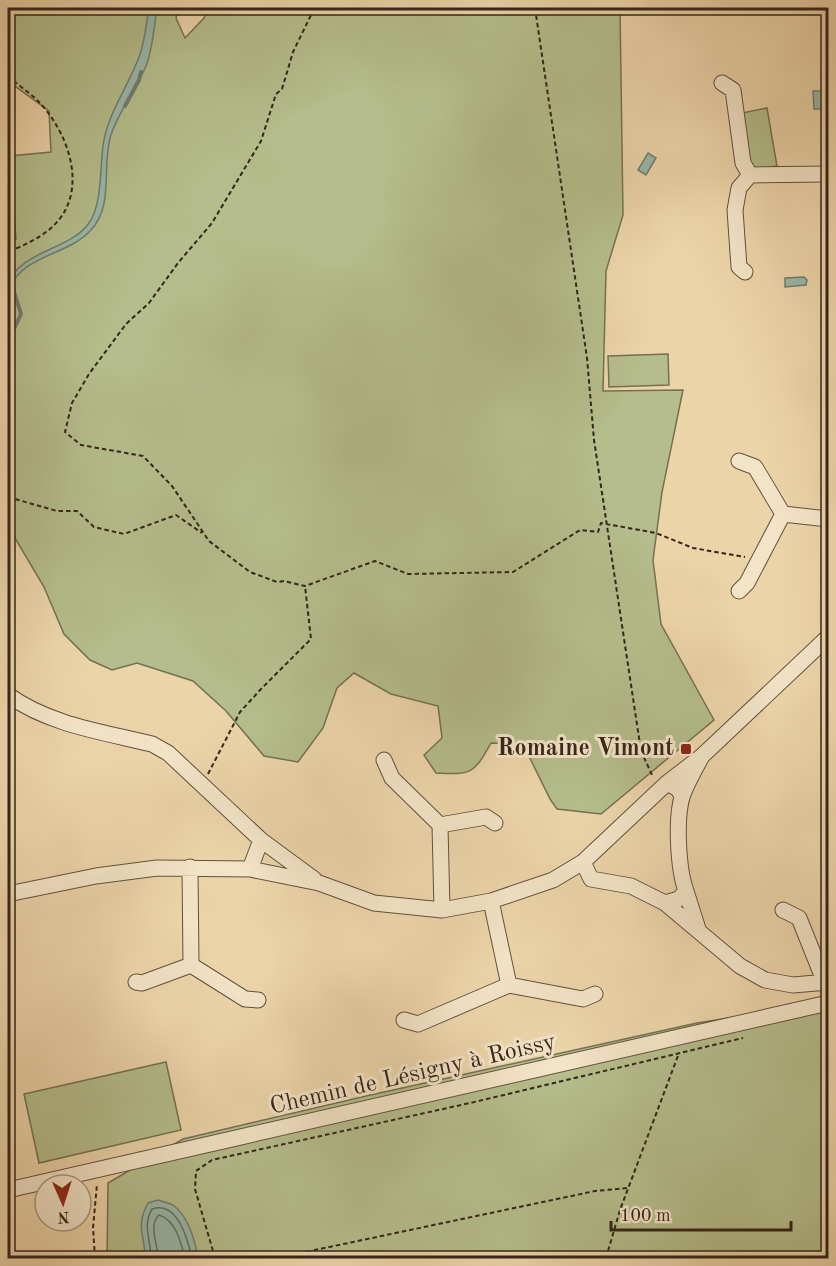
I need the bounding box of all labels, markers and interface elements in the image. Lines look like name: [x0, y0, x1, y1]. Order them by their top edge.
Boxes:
place label: Romaine Vimont: [497, 737, 674, 761]
marker: Romaine Vimont: [679, 742, 693, 756]
street label: Chemin de Lésigny à Roissy: [268, 1030, 559, 1120]
north arrow: [33, 1173, 93, 1233]
scale bar: [611, 1194, 791, 1232]
text: 100 m: [620, 1207, 671, 1225]
text: N: [56, 1208, 70, 1224]

